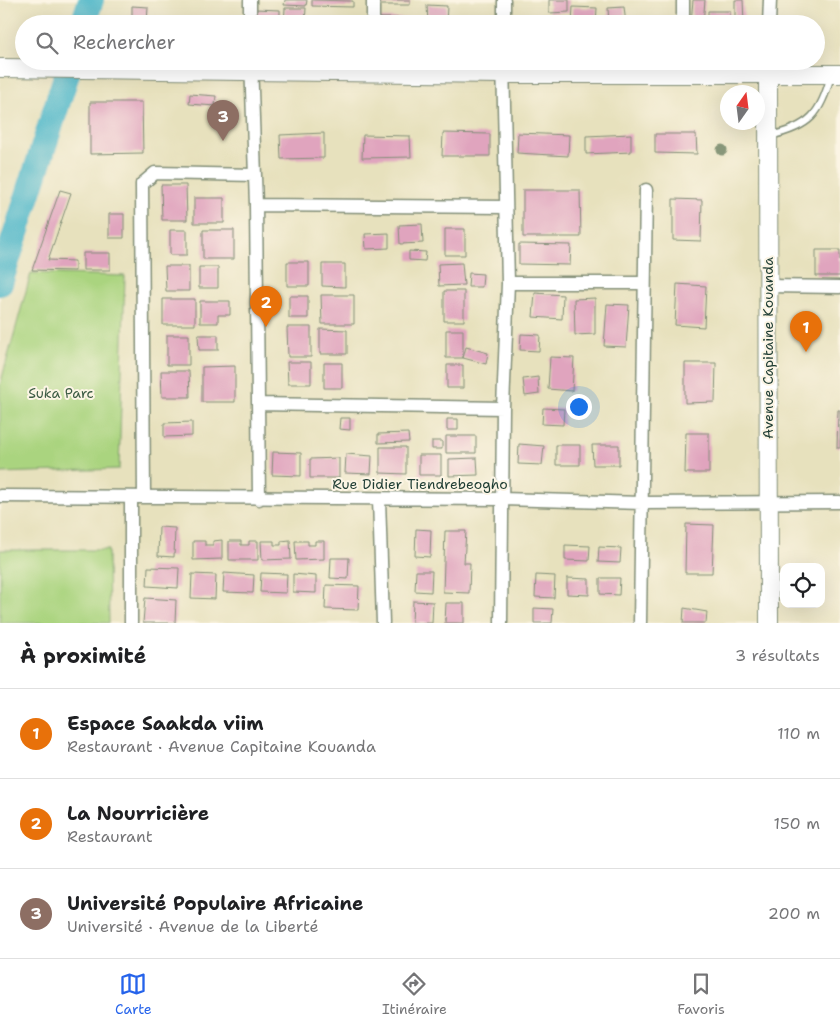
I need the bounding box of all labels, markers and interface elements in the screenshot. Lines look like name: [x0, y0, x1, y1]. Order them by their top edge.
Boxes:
search box: [15, 15, 825, 70]
icon: search: [33, 29, 61, 57]
text: Rechercher: [73, 30, 176, 55]
north arrow: [720, 85, 765, 130]
pin: 3: [207, 100, 239, 141]
street label: Avenue Capitaine Kouanda: [759, 257, 777, 439]
pin: 2: [250, 286, 282, 327]
pin: 1: [790, 311, 822, 352]
park label: Suka Parc: [28, 384, 94, 402]
your location: [566, 394, 592, 420]
street label: Rue Didier Tiendrebeogho: [332, 475, 508, 493]
map controls: [780, 563, 825, 608]
button: locate: [780, 563, 825, 608]
text: À proximité: [20, 642, 146, 670]
text: 3 résultats: [735, 645, 820, 666]
text: Espace Saakda viim: [67, 711, 264, 736]
text: 1: [32, 723, 40, 744]
text: 110 m: [777, 723, 820, 744]
text: Restaurant · Avenue Capitaine Kouanda: [67, 736, 376, 757]
text: La Nourricière: [67, 801, 209, 826]
text: 2: [30, 813, 42, 834]
text: 150 m: [773, 813, 820, 834]
text: Restaurant: [67, 826, 153, 847]
text: Université Populaire Africaine: [67, 891, 363, 916]
text: 3: [30, 903, 42, 924]
text: 200 m: [768, 903, 820, 924]
text: Université · Avenue de la Liberté: [67, 916, 319, 937]
tab: Carte: [115, 970, 152, 1018]
tab: Itinéraire: [382, 970, 447, 1018]
tab: Favoris: [677, 970, 725, 1018]

